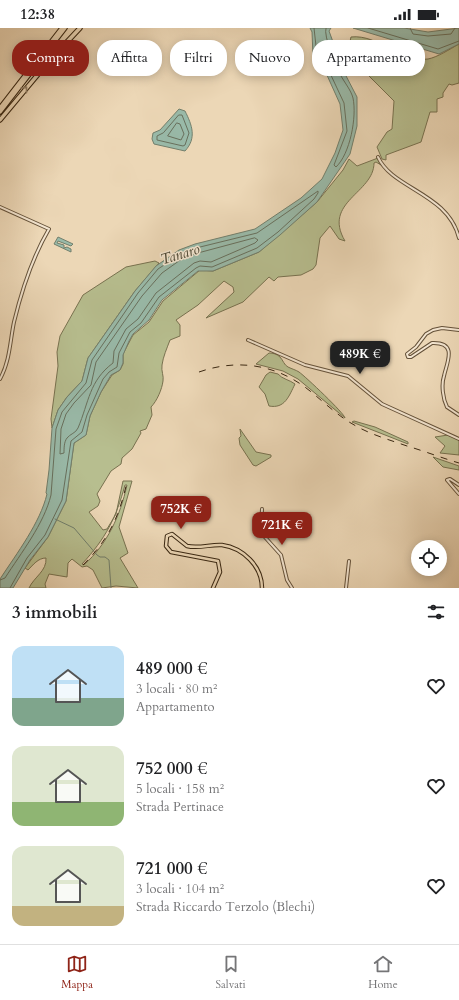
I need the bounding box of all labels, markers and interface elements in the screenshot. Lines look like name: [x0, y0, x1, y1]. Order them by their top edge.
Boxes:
text: 12:38: [20, 4, 55, 24]
chip: Compra: [12, 40, 89, 76]
chip: Affitta: [97, 40, 162, 76]
chip: Filtri: [170, 40, 227, 76]
chip: Nuovo: [235, 40, 304, 76]
chip: Appartamento: [312, 40, 425, 76]
one-way arrow: [20, 87, 27, 94]
water label: Tanaro: [158, 239, 202, 269]
pin: 489K €: [327, 341, 393, 375]
text: 489K €: [339, 345, 381, 363]
pin: 752K €: [148, 496, 214, 530]
text: 752K €: [160, 500, 202, 518]
pin: 721K €: [249, 512, 315, 546]
text: 721K €: [261, 516, 303, 534]
map controls: [411, 540, 447, 576]
button: locate: [411, 540, 447, 576]
text: 3 immobili: [12, 601, 97, 624]
icon: filters: [425, 601, 447, 623]
text: 489 000 €: [136, 657, 208, 680]
icon: home: [44, 662, 92, 710]
icon: heart: [425, 675, 447, 697]
text: 3 locali · 80 m²: [136, 680, 217, 698]
text: Appartamento: [136, 698, 215, 716]
text: 752 000 €: [136, 757, 208, 780]
icon: home: [44, 762, 92, 810]
icon: heart: [425, 775, 447, 797]
text: 5 locali · 158 m²: [136, 780, 224, 798]
text: Strada Pertinace: [136, 798, 224, 816]
text: 721 000 €: [136, 857, 208, 880]
icon: home: [44, 862, 92, 910]
icon: heart: [425, 875, 447, 897]
text: 3 locali · 104 m²: [136, 880, 224, 898]
text: Strada Riccardo Terzolo (Blechi): [136, 898, 315, 916]
tab: Mappa: [61, 953, 93, 992]
tab: Salvati: [216, 953, 246, 992]
tab: Home: [368, 953, 398, 992]

